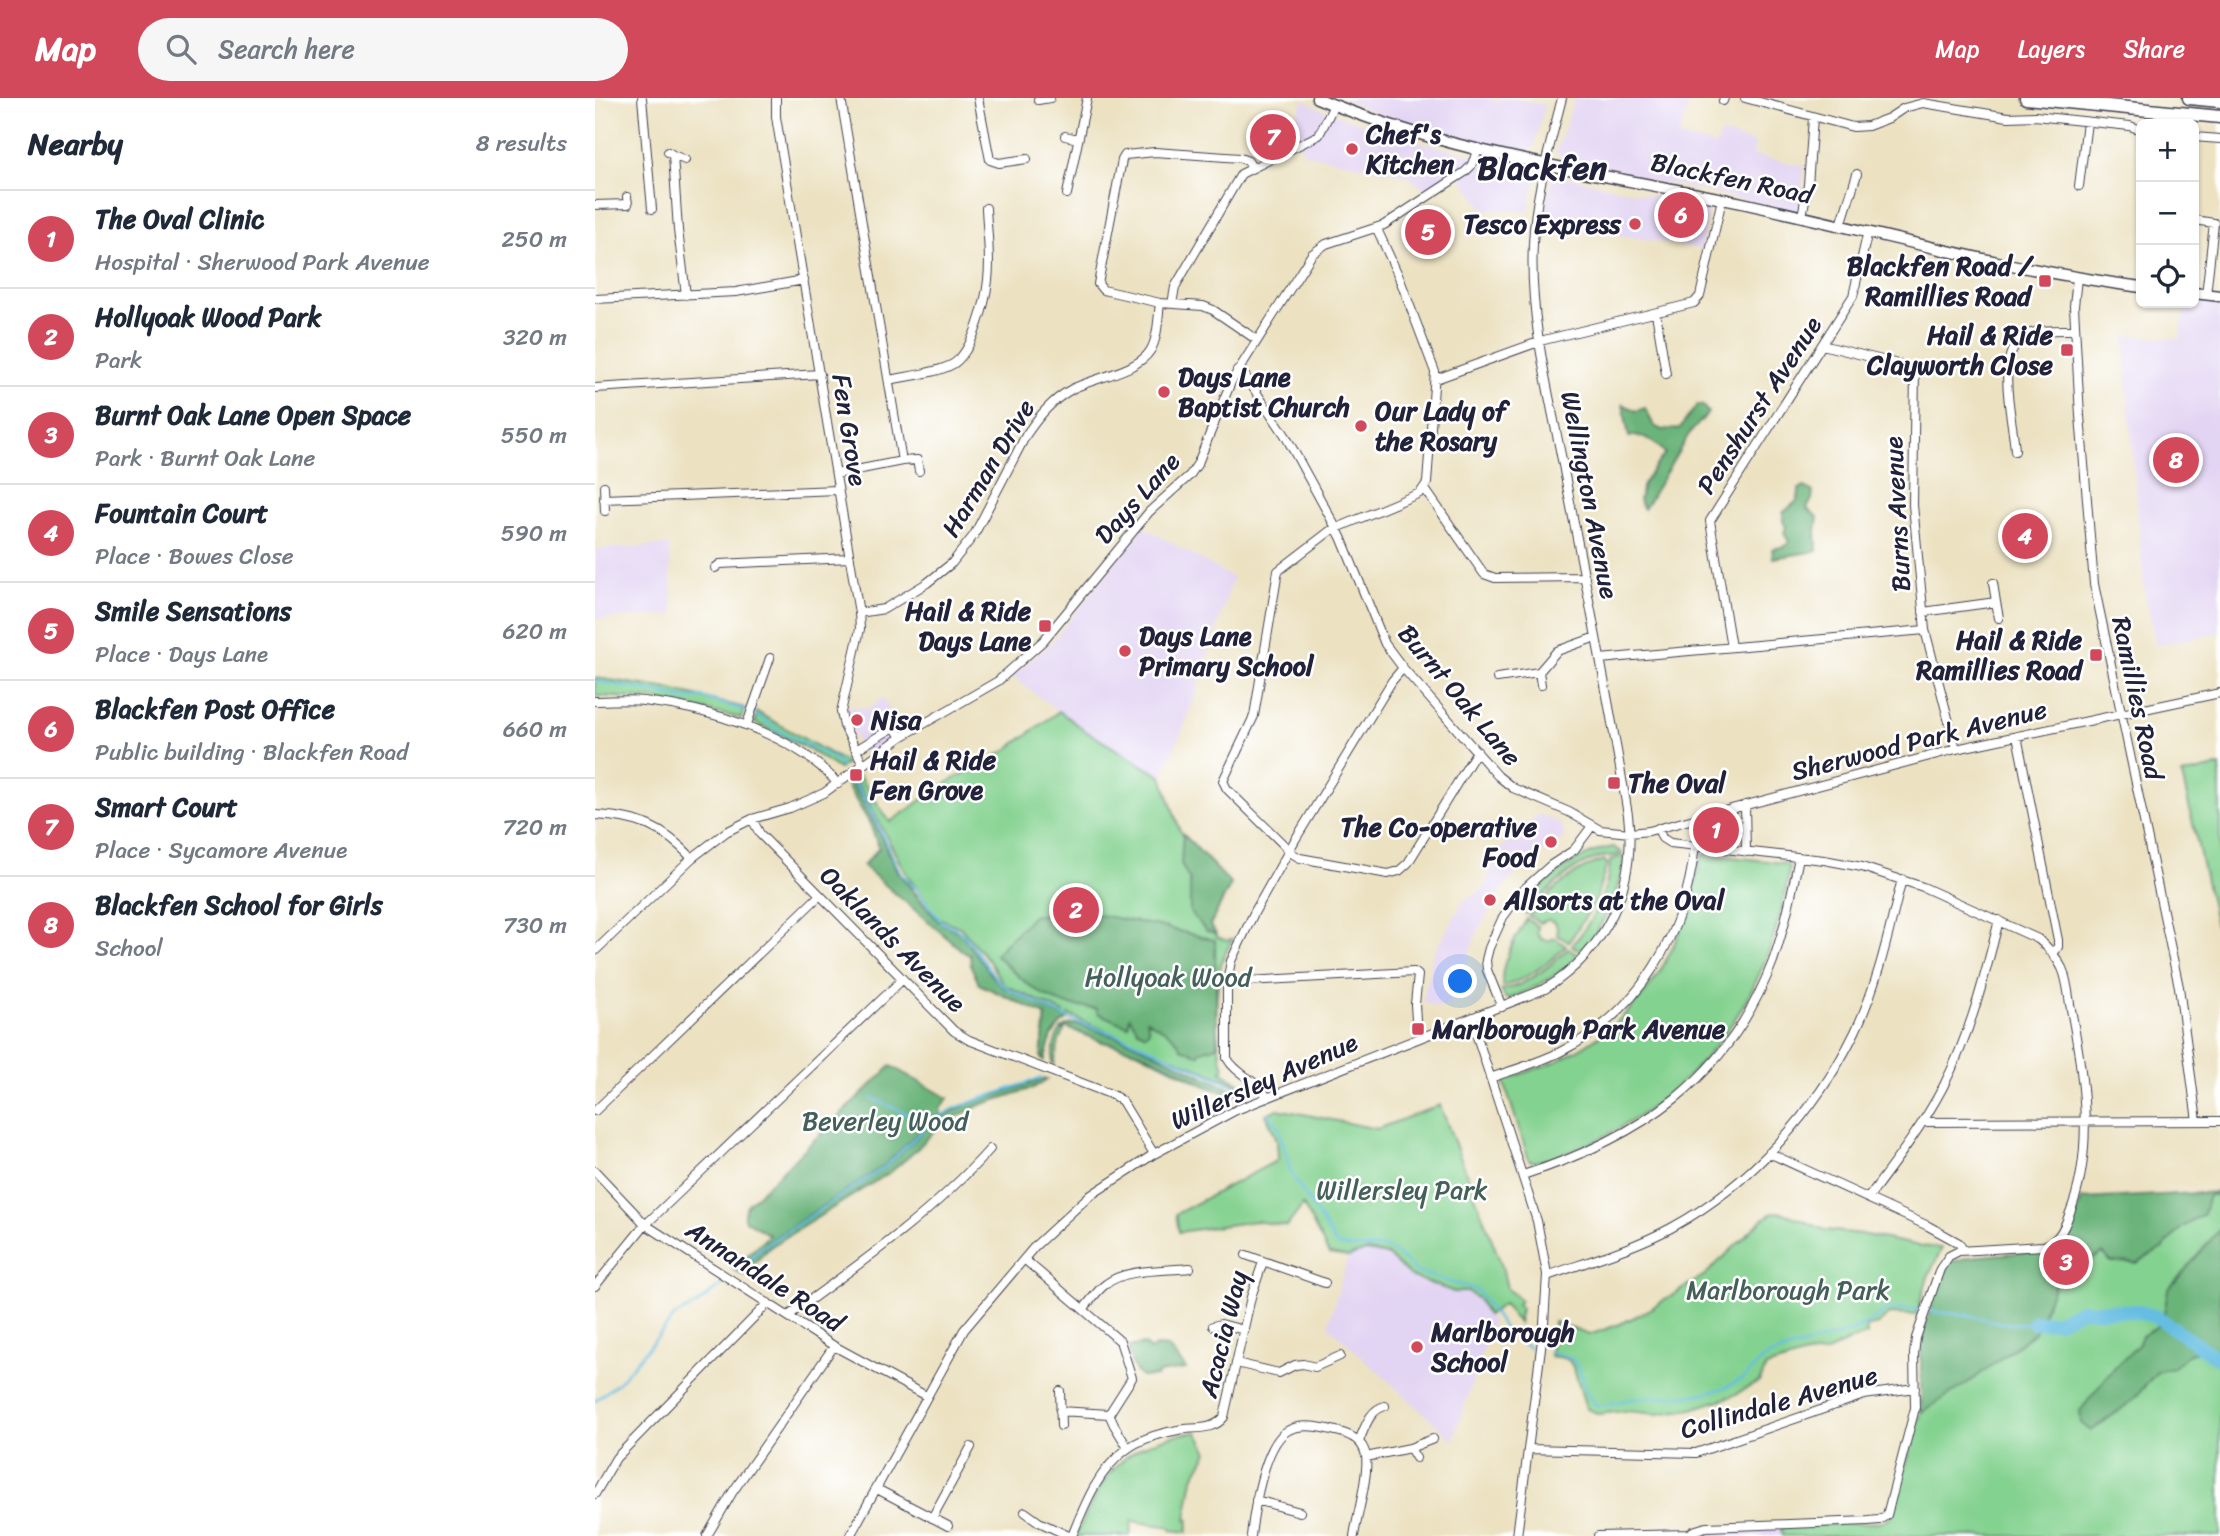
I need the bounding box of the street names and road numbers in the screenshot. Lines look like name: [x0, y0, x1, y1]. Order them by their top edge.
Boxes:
street label: Blackfen Road: [1647, 138, 1820, 218]
street label: Penshurst Avenue: [1684, 306, 1835, 504]
street label: Fen Grove: [818, 371, 882, 490]
street label: Wellington Avenue: [1547, 387, 1633, 603]
street label: Harman Drive: [928, 390, 1048, 546]
street label: Burns Avenue: [1870, 435, 1924, 593]
street label: Days Lane: [1082, 440, 1192, 555]
street label: Ramillies Road: [2098, 612, 2178, 786]
street label: Burnt Oak Lane: [1386, 613, 1534, 777]
street label: Sherwood Park Avenue: [1786, 686, 2052, 794]
street label: Oaklands Avenue: [808, 854, 978, 1024]
street label: Willersley Avenue: [1163, 1019, 1366, 1143]
street label: Annandale Road: [676, 1207, 856, 1346]
street label: Acacia Way: [1185, 1265, 1261, 1403]
street label: Collindale Avenue: [1675, 1352, 1883, 1452]

